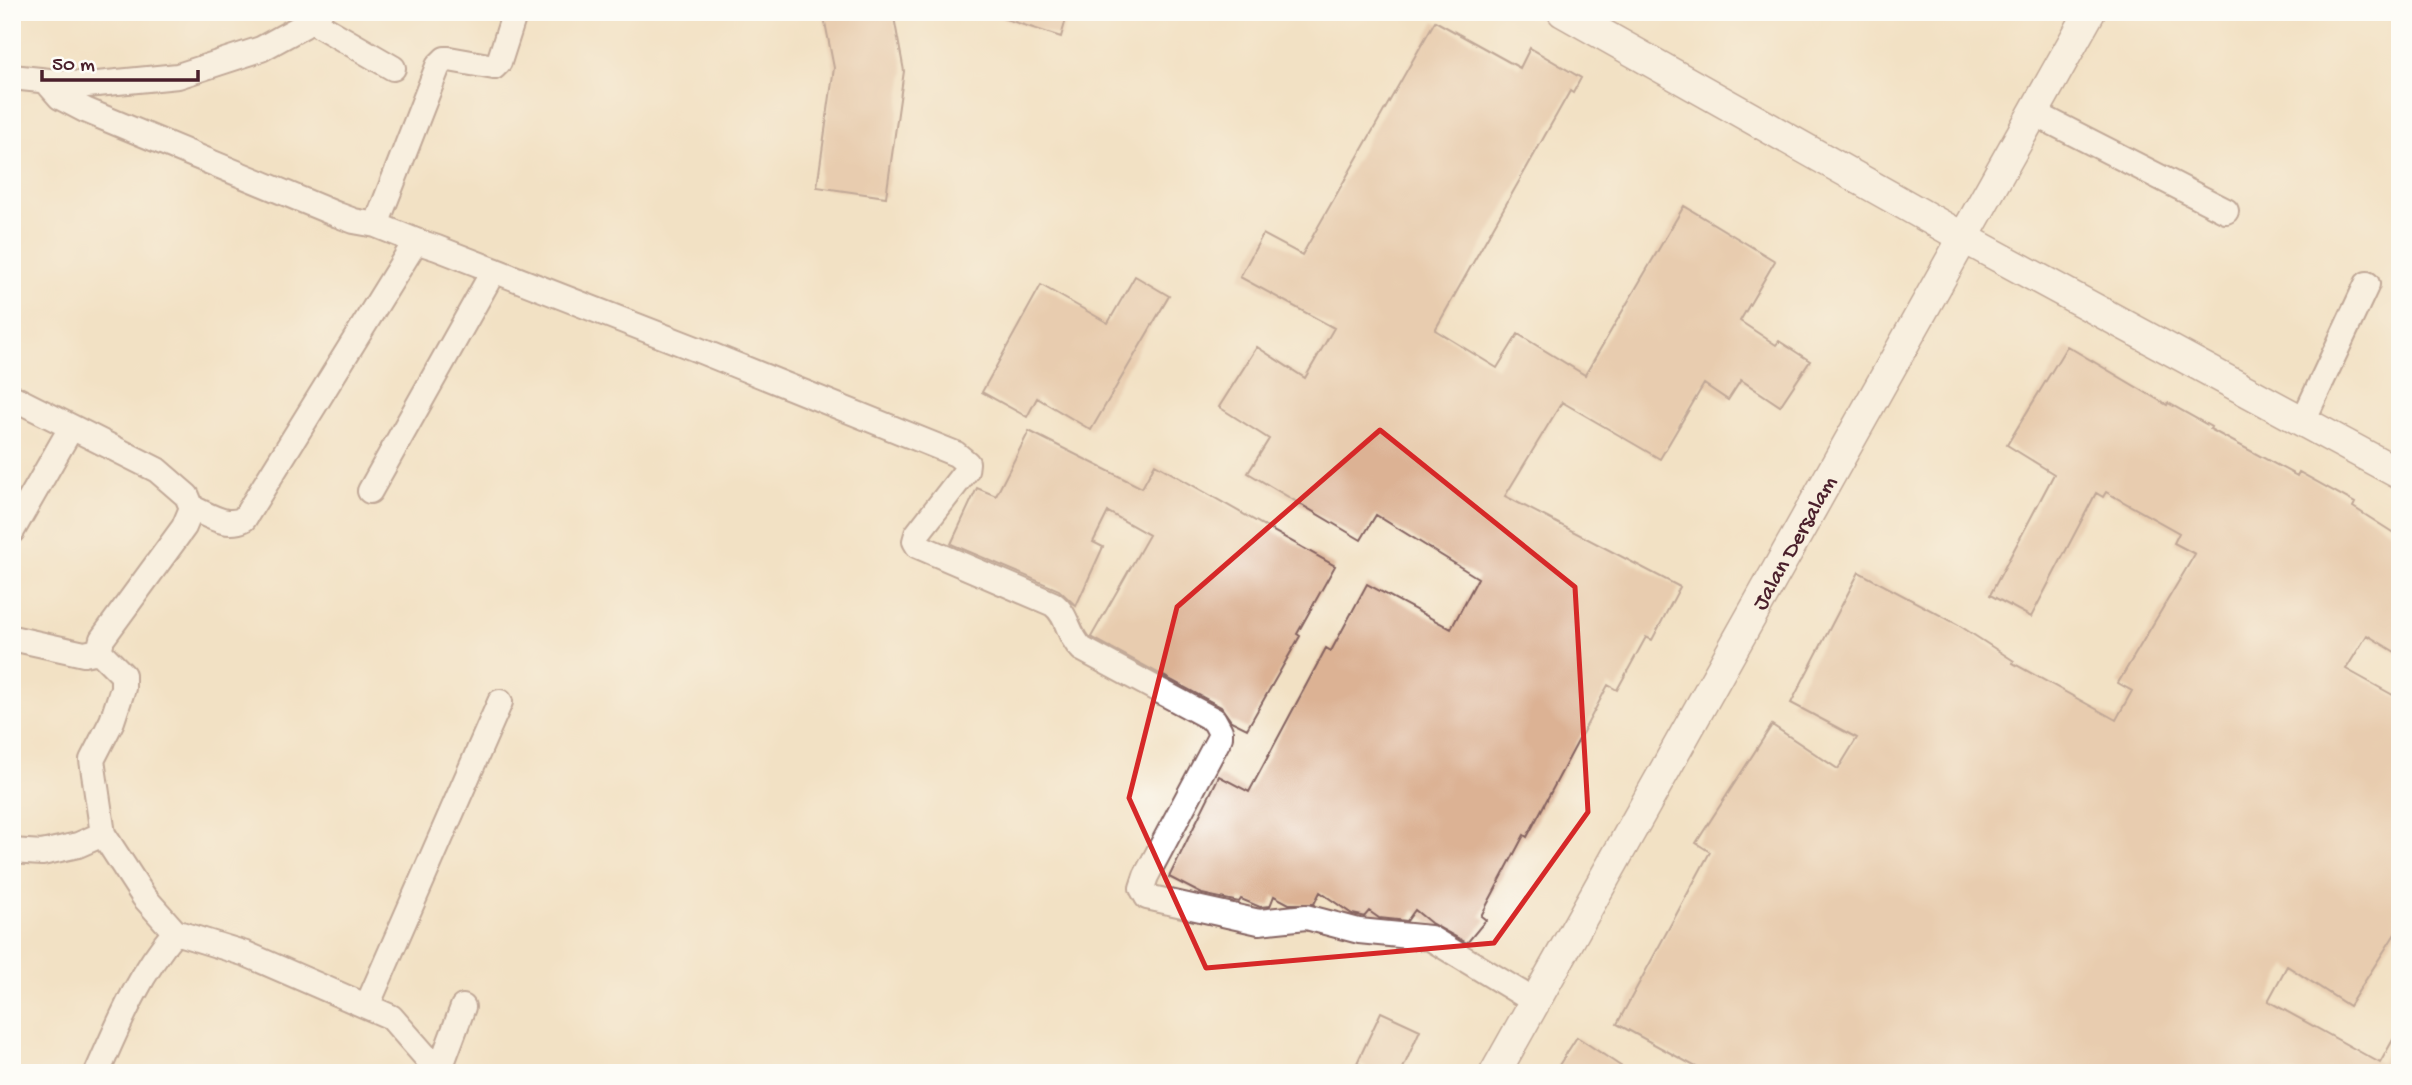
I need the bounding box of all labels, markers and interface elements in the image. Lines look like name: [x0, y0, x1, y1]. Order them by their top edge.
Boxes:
scale bar: [42, 38, 198, 82]
text: 50 m: [52, 54, 95, 79]
street label: Jalan Dersalam: [1748, 472, 1844, 615]

